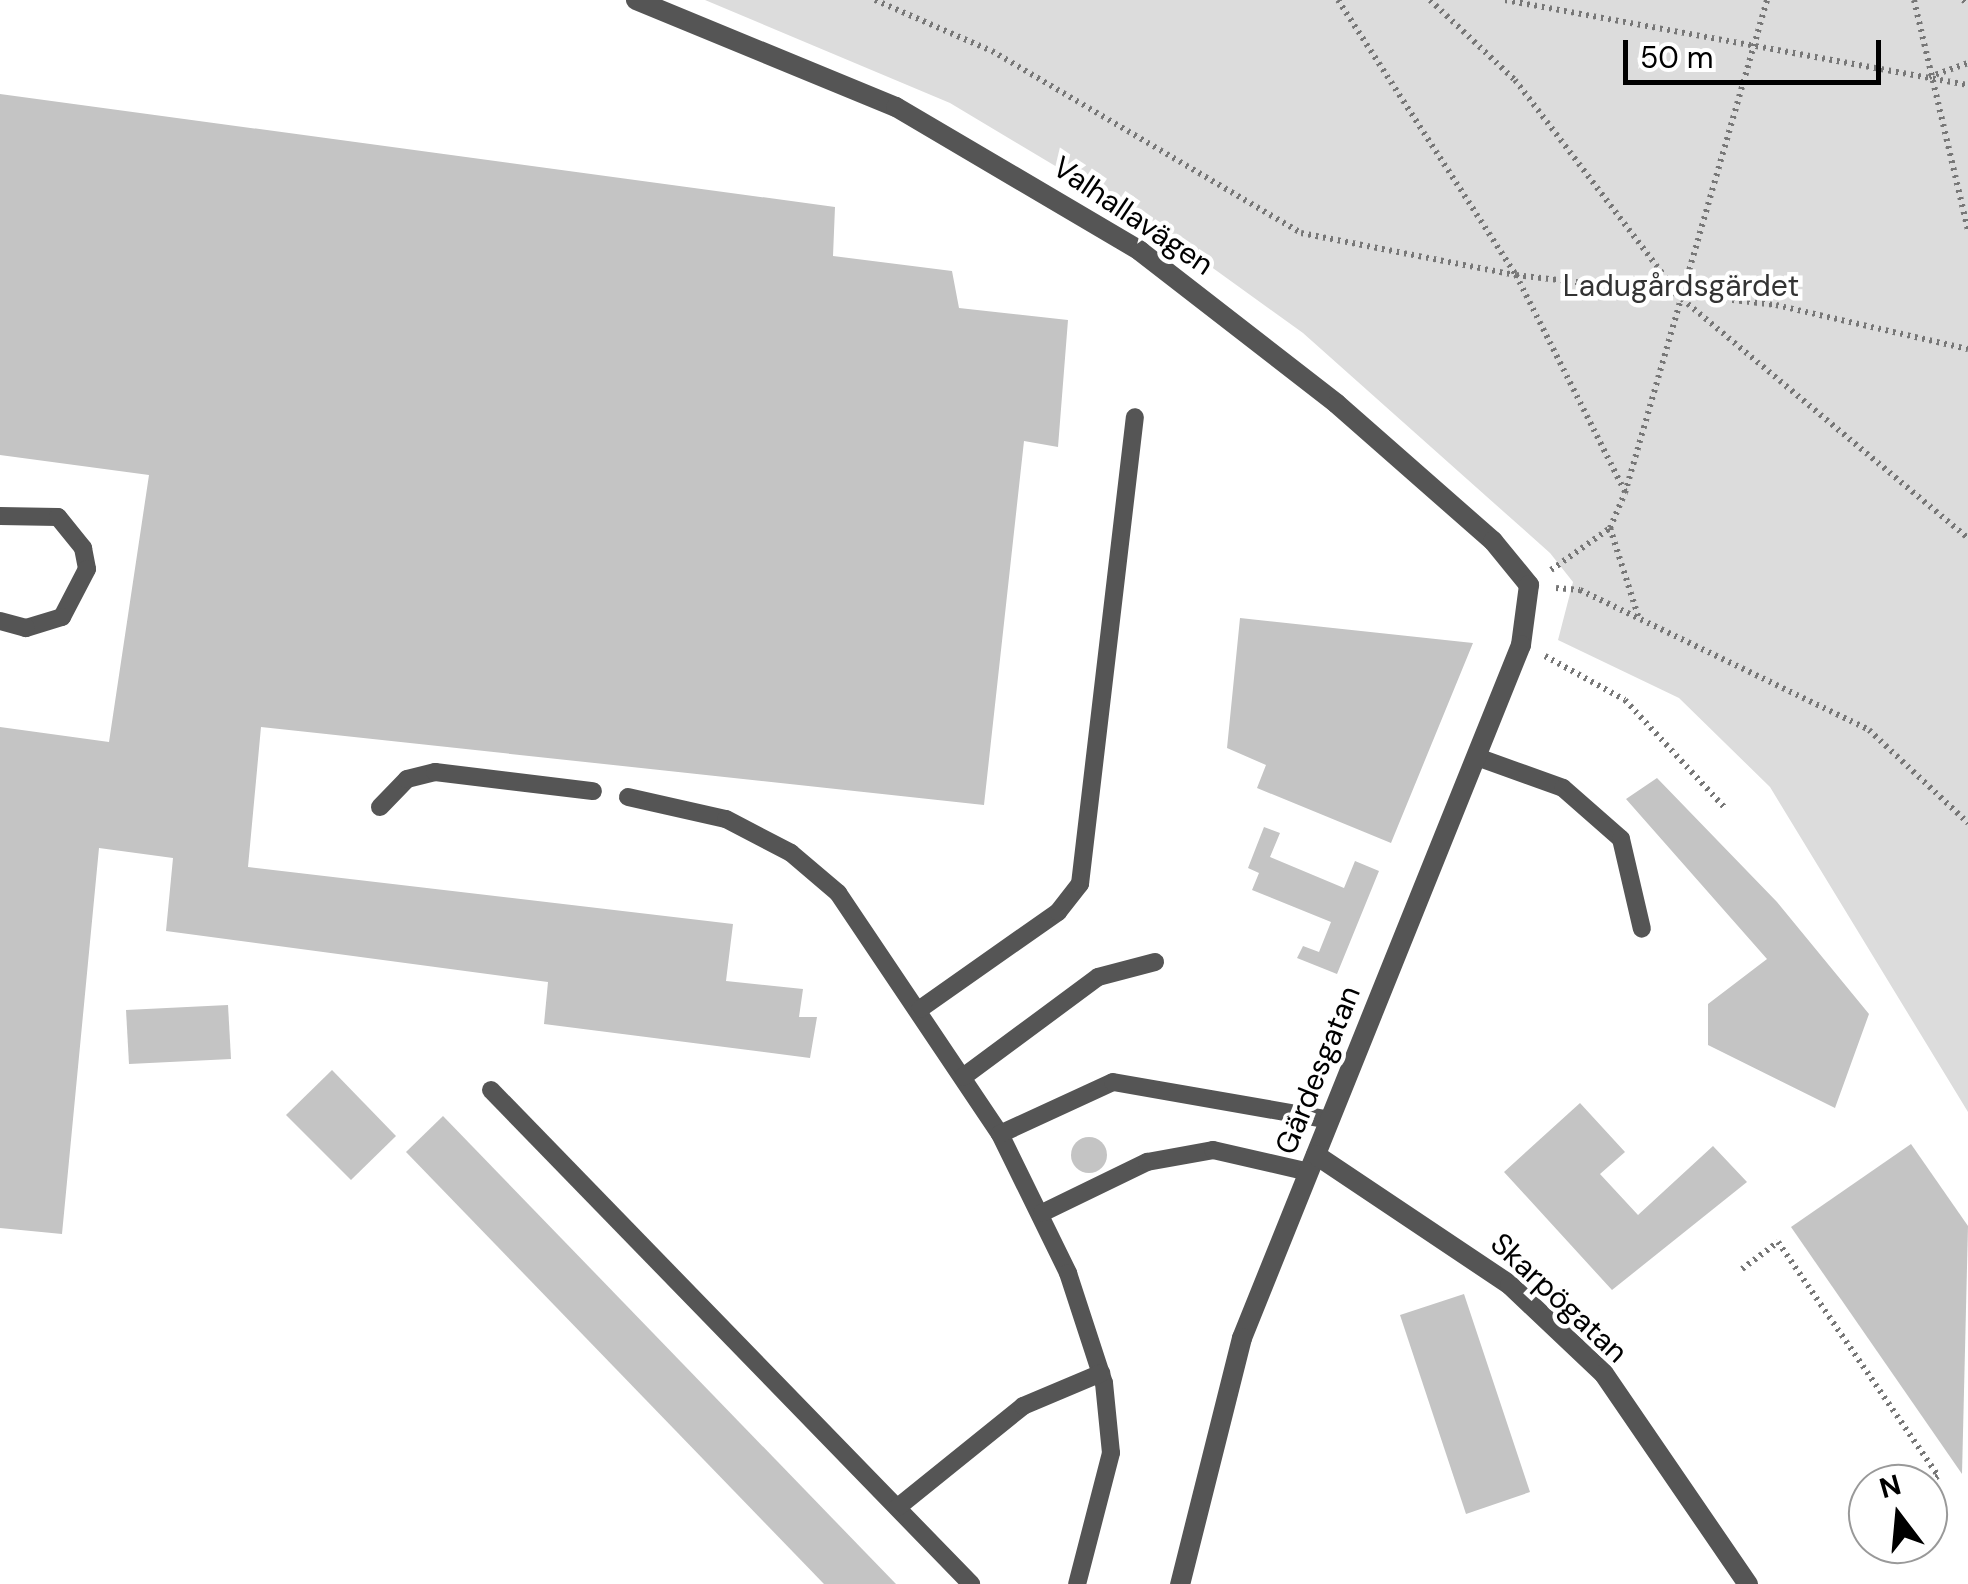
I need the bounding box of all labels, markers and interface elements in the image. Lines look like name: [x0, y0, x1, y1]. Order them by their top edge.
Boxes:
scale bar: [1628, 20, 1886, 82]
text: 50 m: [1640, 38, 1714, 77]
street label: Valhallavägen: [1046, 149, 1220, 283]
park label: Ladugårdsgärdet: [1563, 268, 1799, 304]
street label: Gärdesgatan: [1268, 981, 1368, 1159]
street label: Skarpögatan: [1483, 1226, 1635, 1370]
north arrow: [1848, 1464, 1948, 1564]
text: N: [1875, 1466, 1905, 1507]

